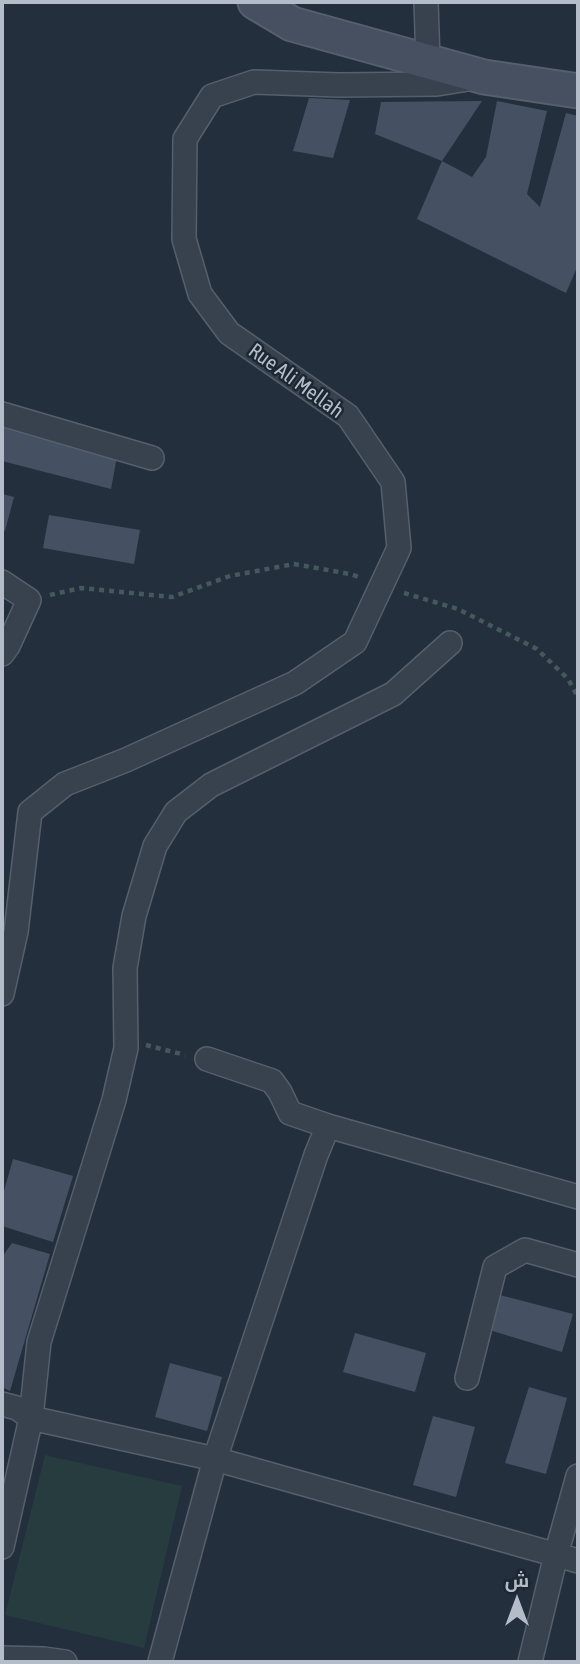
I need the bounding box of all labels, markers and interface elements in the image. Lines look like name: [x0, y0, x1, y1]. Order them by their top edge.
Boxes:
street label: Rue Ali Mellah: [244, 338, 348, 424]
north arrow: [482, 1566, 552, 1636]
text: ش: [505, 1569, 529, 1591]

